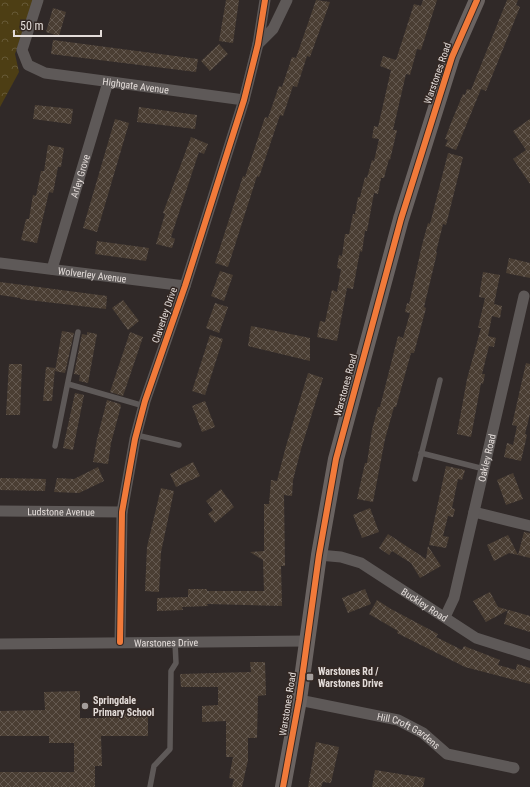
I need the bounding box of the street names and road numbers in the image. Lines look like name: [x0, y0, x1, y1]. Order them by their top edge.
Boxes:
street label: Warstones Road: [422, 41, 453, 105]
street label: Highgate Avenue: [102, 76, 170, 96]
street label: Arley Grove: [69, 153, 92, 199]
street label: Wolverley Avenue: [57, 265, 127, 285]
street label: Claverley Drive: [150, 286, 179, 344]
street label: Warstones Road: [332, 353, 359, 418]
street label: Oakley Road: [476, 433, 498, 483]
street label: Ludstone Avenue: [27, 506, 95, 518]
street label: Buckley Road: [399, 586, 450, 624]
street label: Warstones Drive: [134, 637, 198, 649]
street label: Warstones Road: [277, 671, 298, 737]
street label: Hill Croft Gardens: [376, 711, 442, 752]

